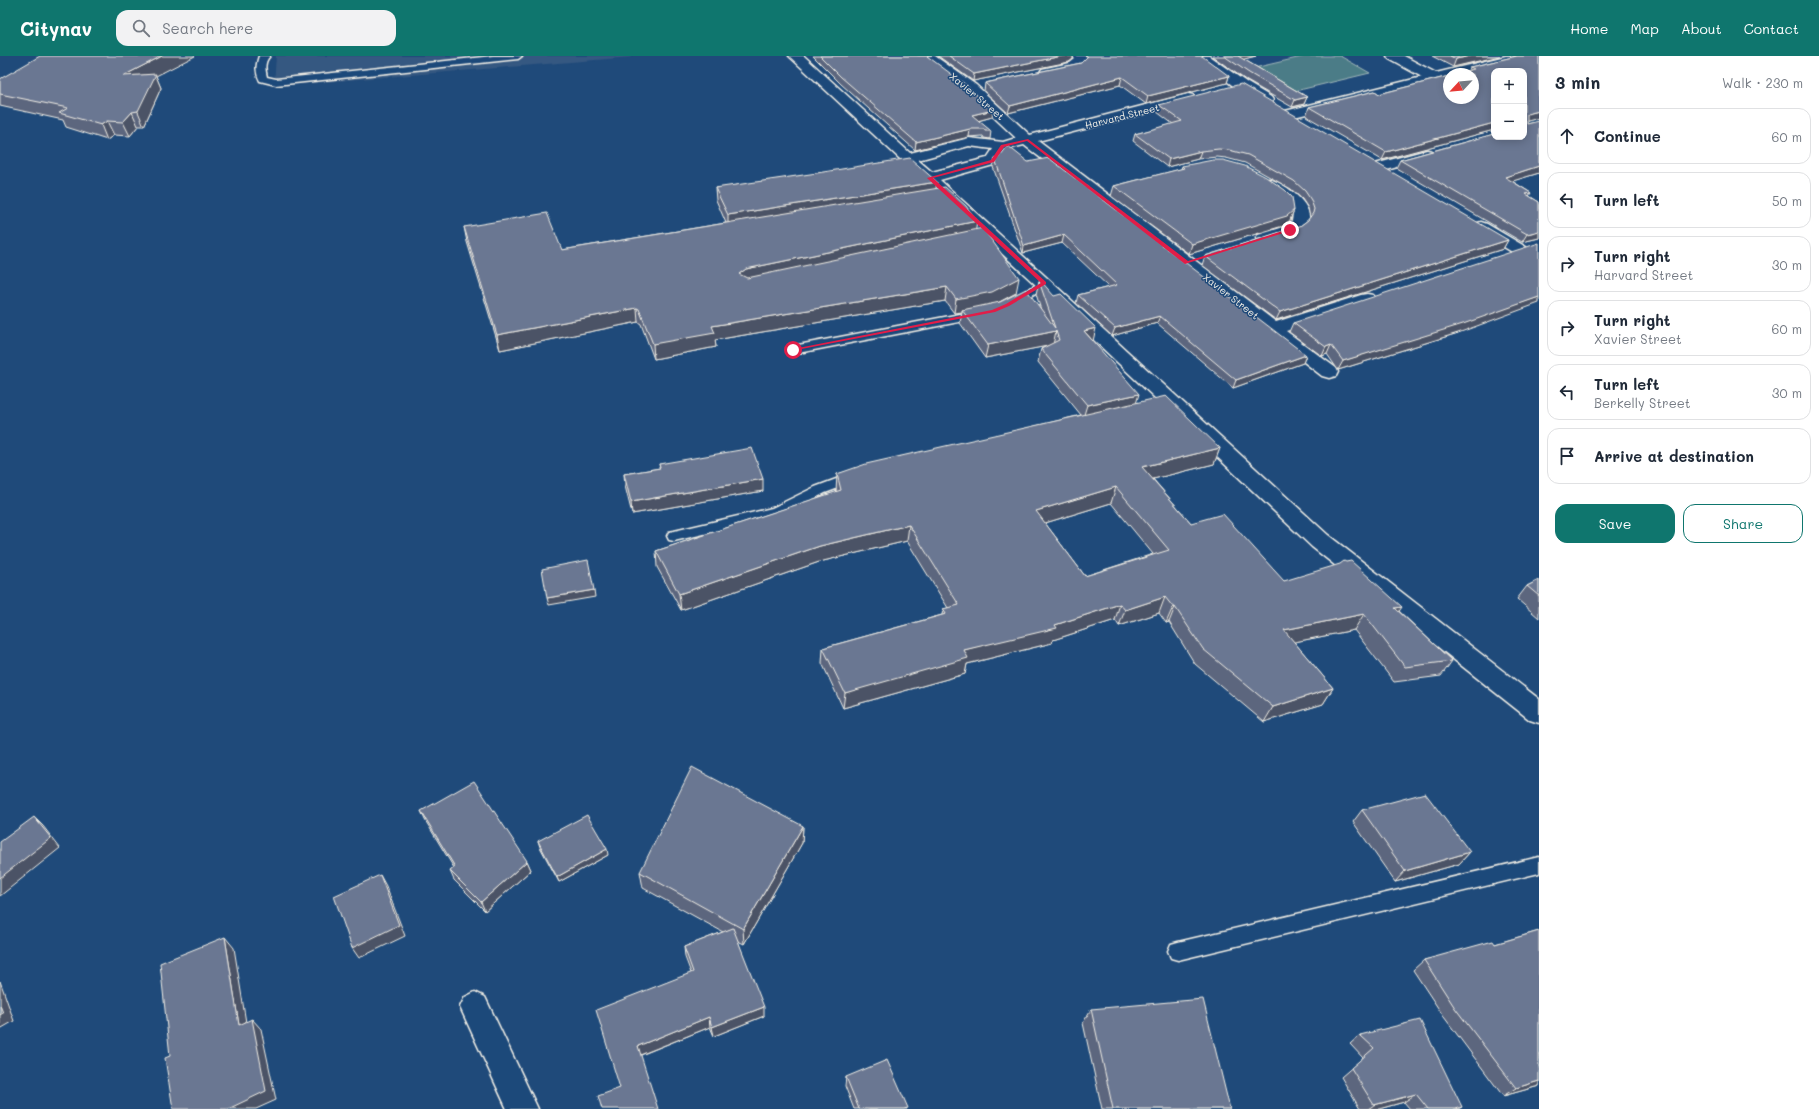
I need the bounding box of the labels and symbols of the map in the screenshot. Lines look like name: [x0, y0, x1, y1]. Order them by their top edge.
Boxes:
north arrow: [1443, 68, 1479, 104]
street label: Xavier Street: [947, 69, 1007, 123]
street label: Harvard Street: [1083, 100, 1161, 132]
route end: [1281, 221, 1299, 239]
street label: Xavier Street: [1200, 270, 1262, 322]
route start: [784, 341, 802, 359]

